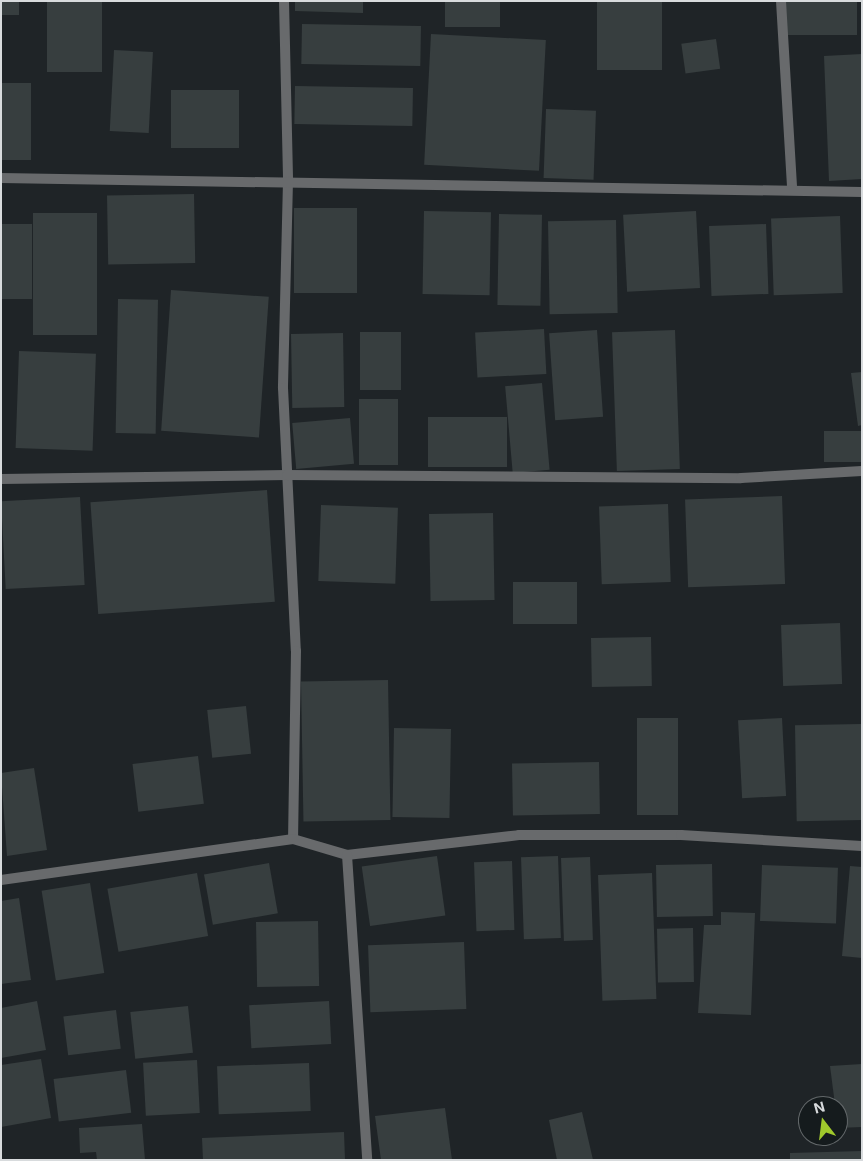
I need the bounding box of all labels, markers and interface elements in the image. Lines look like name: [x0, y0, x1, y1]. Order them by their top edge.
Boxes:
north arrow: [798, 1096, 848, 1146]
text: N: [812, 1097, 827, 1117]

